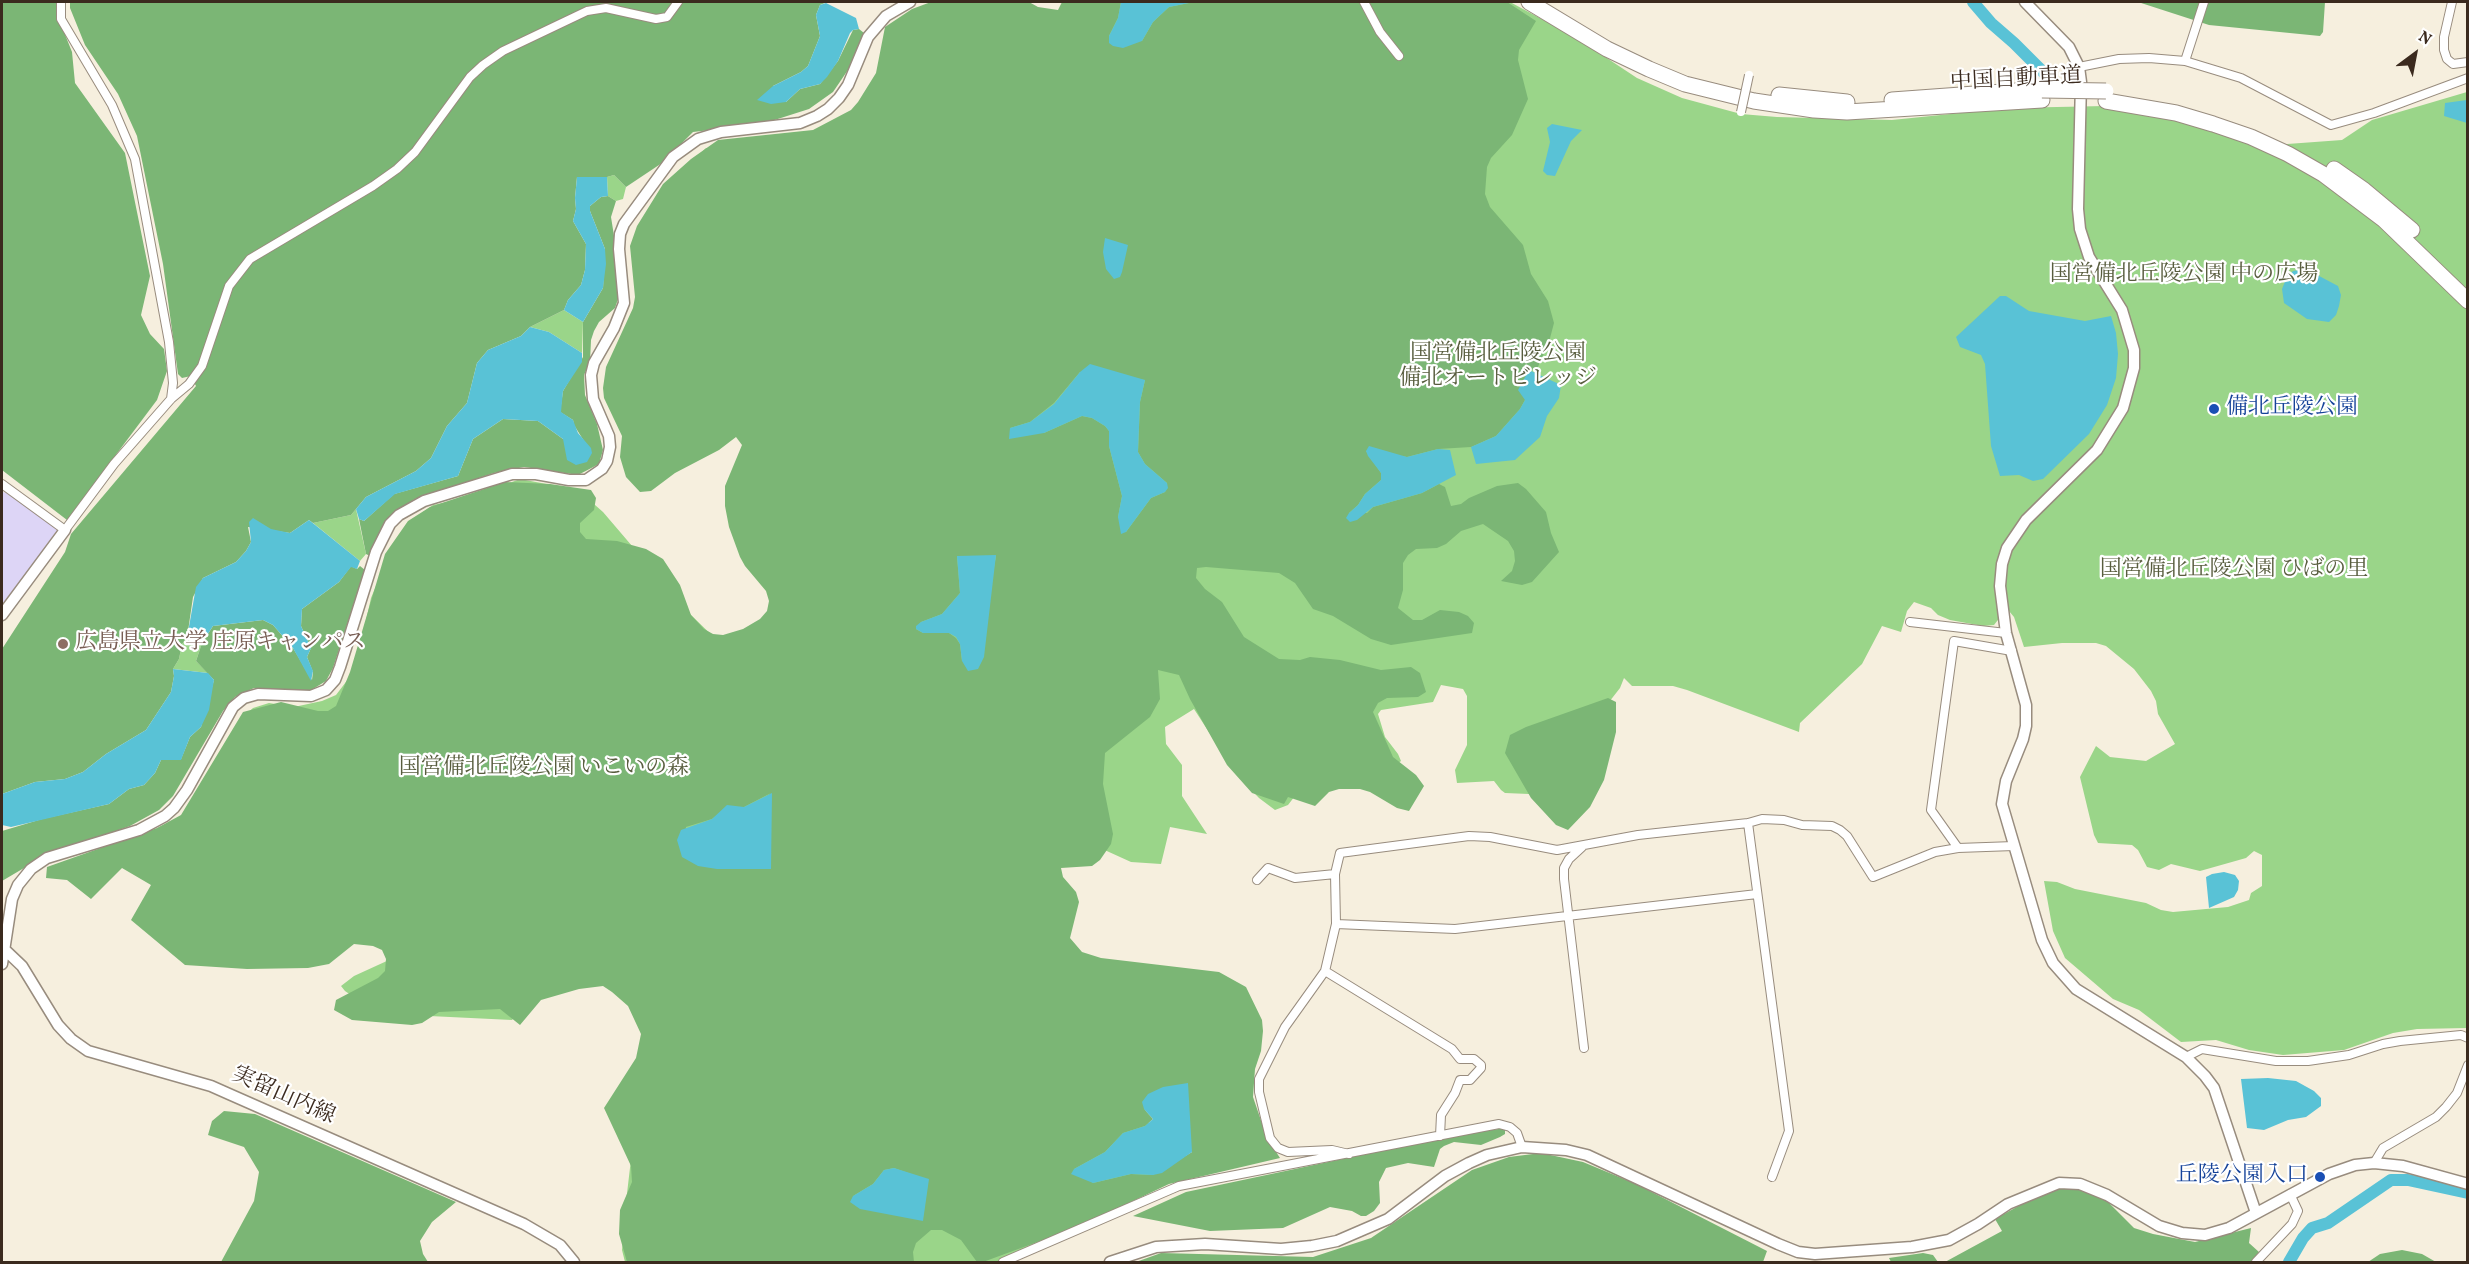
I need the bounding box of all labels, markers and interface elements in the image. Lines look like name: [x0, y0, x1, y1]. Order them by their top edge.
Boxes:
north arrow: [2385, 24, 2445, 84]
text: N: [2414, 26, 2435, 51]
street label: 中国自動車道: [1949, 64, 2083, 98]
park label: 国営備北丘陵公園 中の広場: [2050, 263, 2318, 289]
park label: 国営備北丘陵公園 備北オートビレッジ: [1399, 342, 1597, 394]
place label: 備北丘陵公園: [2226, 396, 2358, 422]
marker: 備北丘陵公園: [2207, 402, 2221, 416]
park label: 国営備北丘陵公園 ひばの里: [2100, 558, 2368, 584]
place label: 広島県立大学 庄原キャンパス: [75, 631, 365, 657]
marker: 広島県立大学 庄原キャンパス: [56, 637, 70, 651]
park label: 国営備北丘陵公園 いこいの森: [399, 756, 689, 782]
street label: 実留山内線: [227, 1063, 339, 1131]
place label: 丘陵公園入口: [2176, 1164, 2308, 1190]
marker: 丘陵公園入口: [2313, 1170, 2327, 1184]

